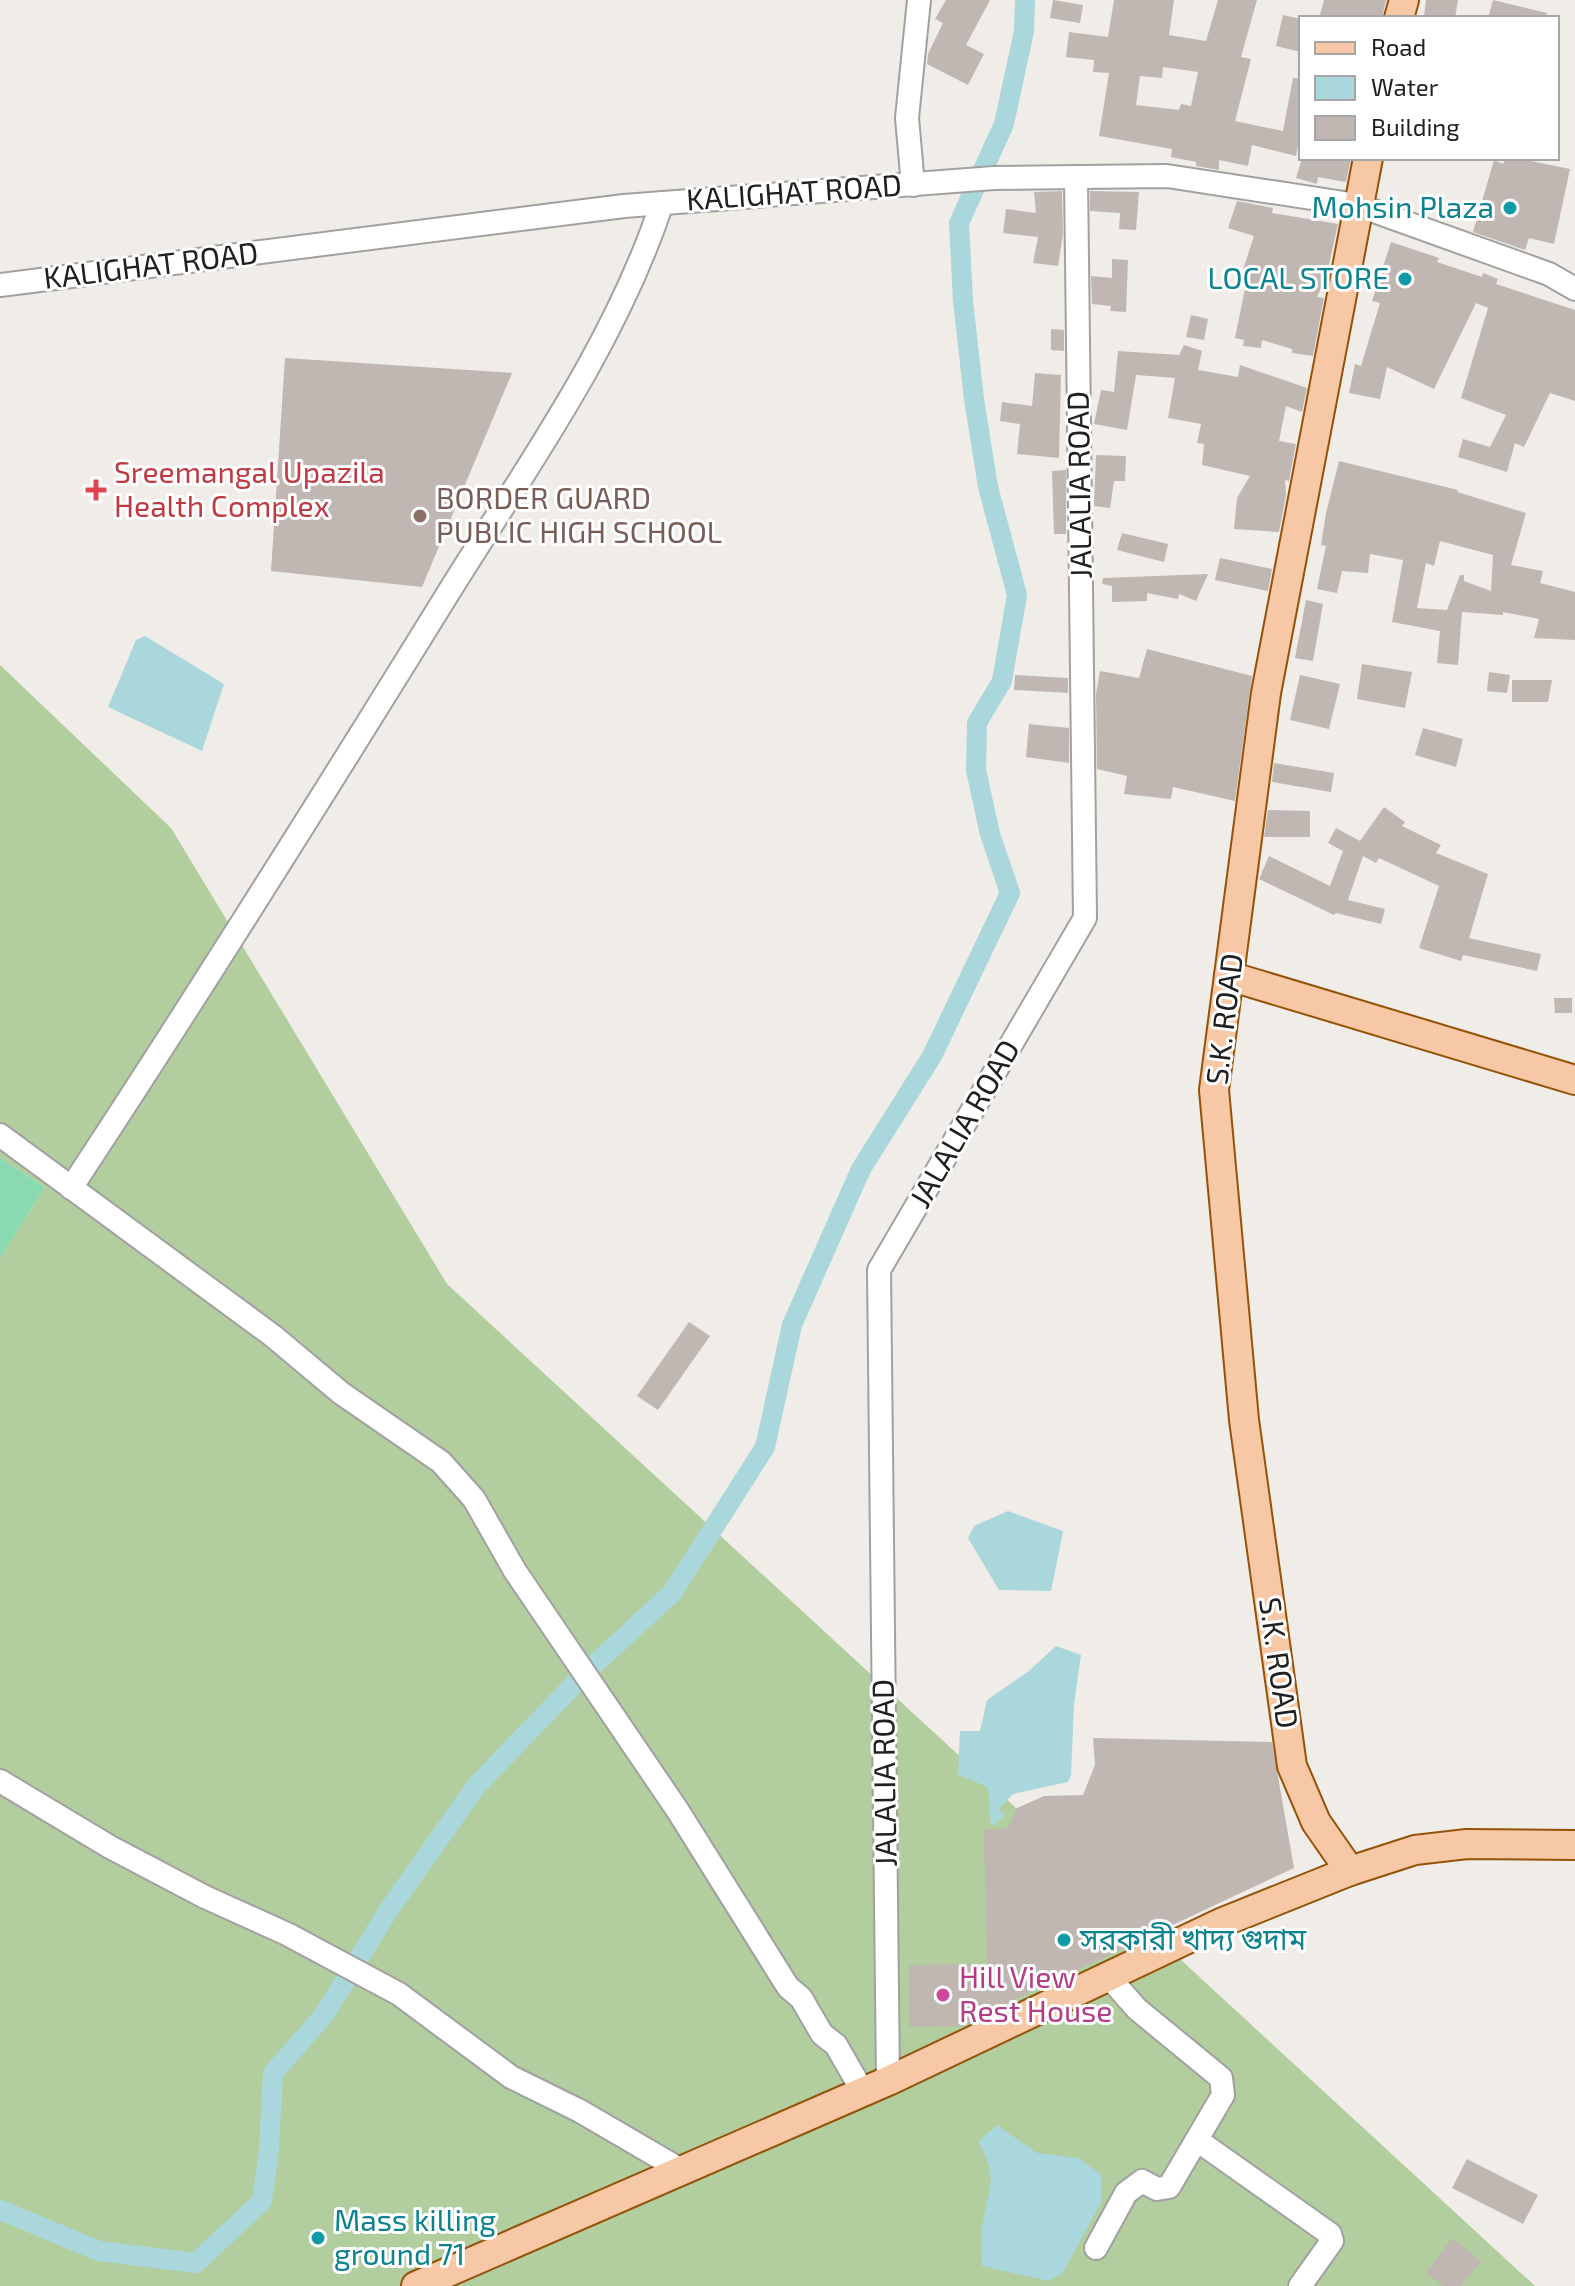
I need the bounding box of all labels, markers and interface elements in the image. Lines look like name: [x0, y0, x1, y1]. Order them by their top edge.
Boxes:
legend: [1299, 16, 1559, 160]
text: Road: [1371, 32, 1426, 61]
text: Water: [1371, 72, 1439, 101]
text: Building: [1371, 112, 1460, 141]
street label: KALIGHAT ROAD: [685, 166, 903, 216]
place label: Mohsin Plaza: [1312, 188, 1494, 224]
marker: Mohsin Plaza: [1501, 199, 1519, 217]
street label: KALIGHAT ROAD: [41, 233, 260, 295]
place label: LOCAL STORE: [1208, 259, 1389, 295]
marker: LOCAL STORE: [1396, 270, 1414, 288]
street label: JALALIA ROAD: [1058, 391, 1098, 579]
place label: Sreemangal Upazila Health Complex: [114, 453, 385, 523]
marker: Sreemangal Upazila Health Complex: [85, 479, 107, 501]
place label: BORDER GUARD PUBLIC HIGH SCHOOL: [436, 479, 722, 549]
marker: BORDER GUARD PUBLIC HIGH SCHOOL: [411, 507, 429, 525]
street label: S.K. ROAD: [1197, 951, 1249, 1086]
street label: JALALIA ROAD: [901, 1033, 1026, 1213]
street label: S.K. ROAD: [1253, 1595, 1307, 1731]
street label: JALALIA ROAD: [863, 1679, 903, 1867]
place label: সরকারী খাদ্য গুদাম: [1079, 1920, 1307, 1956]
marker: সরকারী খাদ্য গুদাম: [1055, 1931, 1073, 1949]
place label: Hill View Rest House: [959, 1958, 1112, 2028]
marker: Hill View Rest House: [934, 1986, 952, 2004]
place label: Mass killing ground 71: [334, 2201, 496, 2271]
marker: Mass killing ground 71: [309, 2229, 327, 2247]

